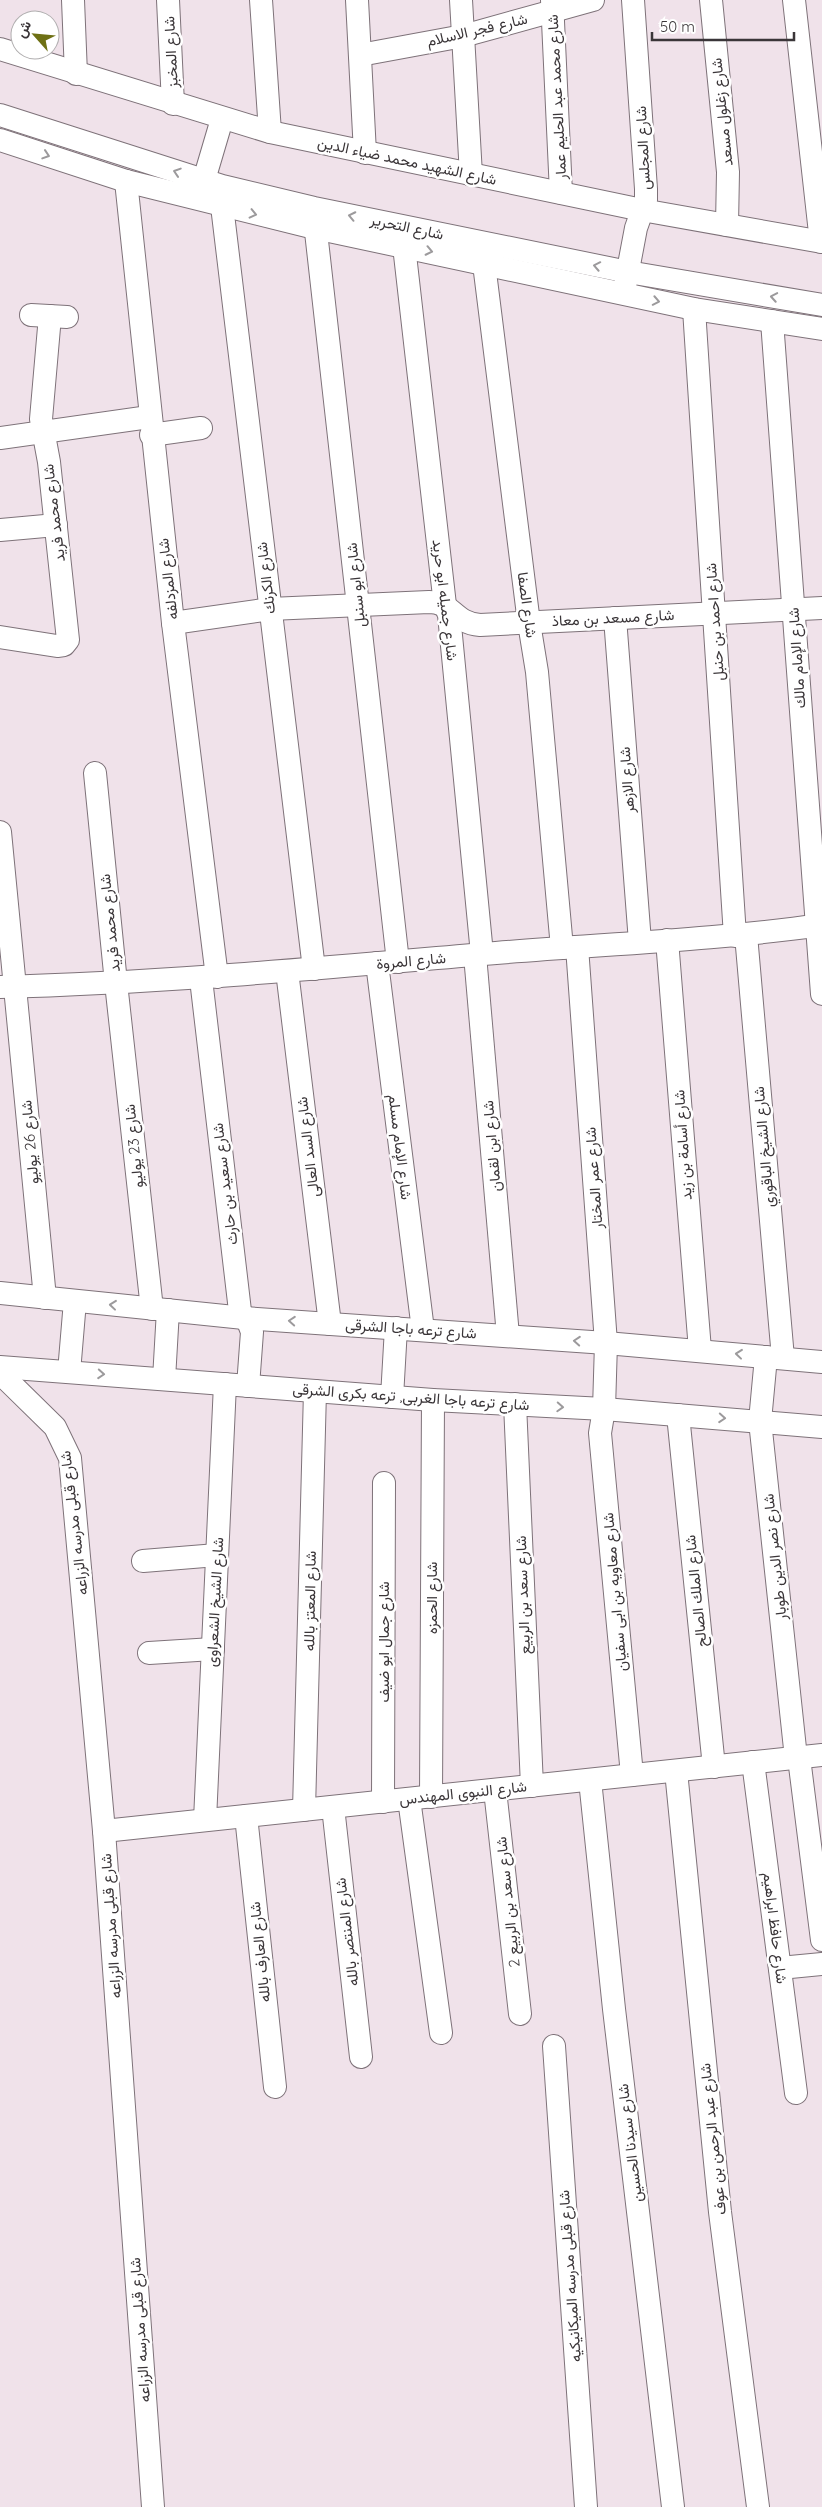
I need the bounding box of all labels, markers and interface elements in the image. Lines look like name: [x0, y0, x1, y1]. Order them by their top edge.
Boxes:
street label: شارع فجر الاسلام: [425, 9, 530, 52]
north arrow: [10, 10, 60, 60]
scale bar: [652, 10, 794, 42]
street label: شارع محمد عبد الحليم عمار: [543, 14, 572, 181]
street label: شارع المخبز: [159, 15, 184, 89]
text: ش: [12, 17, 35, 41]
text: 50 m: [660, 17, 695, 36]
street label: شارع زغلول مسعد: [706, 57, 739, 167]
street label: شارع المجلس: [631, 105, 656, 191]
street label: شارع الشهيد محمد ضياء الدين: [315, 132, 498, 191]
one-way arrow: [42, 149, 50, 159]
one-way arrow: [174, 167, 182, 177]
one-way arrow: [249, 208, 258, 219]
street label: شارع التحرير: [367, 209, 446, 246]
one-way arrow: [347, 211, 356, 221]
one-way arrow: [425, 246, 434, 256]
one-way arrow: [592, 261, 601, 272]
one-way arrow: [770, 293, 778, 303]
one-way arrow: [652, 295, 661, 306]
street label: شارع محمد فريد: [38, 463, 71, 563]
street label: شارع المزدلفه: [153, 537, 184, 621]
street label: شارع جميله ابو حريد: [427, 538, 462, 662]
street label: شارع الكرنك: [252, 541, 281, 615]
street label: شارع ابو سنبل: [342, 541, 371, 628]
street label: شارع احمد بن حنبل: [701, 562, 730, 682]
street label: شارع الصفا: [511, 571, 542, 640]
street label: شارع مسعد بن معاذ: [551, 605, 675, 632]
street label: شارع الإمام مالك: [783, 607, 811, 709]
street label: شارع الازهر: [615, 746, 640, 815]
street label: شارع محمد فريد: [95, 873, 126, 973]
street label: شارع المروة: [375, 948, 447, 975]
street label: شارع الشيخ الباقوري: [749, 1085, 782, 1208]
street label: شارع أسامة بن زيد: [669, 1089, 698, 1201]
street label: شارع الإمام مسلم: [383, 1093, 416, 1201]
street label: شارع السد العالى: [292, 1095, 325, 1198]
street label: شارع 26 يوليو: [16, 1099, 45, 1185]
street label: شارع ابن لقمان: [478, 1099, 507, 1192]
street label: شارع 23 يوليو: [120, 1103, 149, 1189]
street label: شارع سعيد بن حارث: [208, 1122, 243, 1246]
street label: شارع عمر المختار: [580, 1126, 609, 1231]
one-way arrow: [109, 1300, 117, 1311]
street label: شارع ترعه باجا الشرقى: [345, 1314, 477, 1345]
one-way arrow: [288, 1316, 296, 1327]
one-way arrow: [572, 1335, 580, 1346]
one-way arrow: [734, 1349, 742, 1360]
one-way arrow: [97, 1369, 105, 1380]
street label: شارع ترعه باجا الغربى, ترعه بكرى الشرقى: [292, 1379, 530, 1416]
one-way arrow: [556, 1401, 564, 1412]
one-way arrow: [718, 1412, 726, 1423]
street label: شارع قبلى مدرسه الزراعه: [55, 1449, 94, 1596]
street label: شارع نصر الدين طوبار: [758, 1492, 793, 1622]
street label: شارع معاويه بن ابى سفيان: [598, 1512, 633, 1672]
street label: شارع الملك الصالح: [680, 1534, 713, 1648]
street label: شارع سعد بن الربيع: [511, 1535, 536, 1655]
street label: شارع الشيخ الشعراوى: [202, 1536, 229, 1667]
street label: شارع المعتز بالله: [299, 1551, 322, 1651]
street label: شارع الحمزه: [422, 1562, 443, 1634]
street label: شارع جمال ابو ضيف: [374, 1581, 395, 1703]
street label: شارع النبوى المهندس: [398, 1776, 528, 1811]
street label: شارع سعد بن الربيع 2: [491, 1835, 526, 1968]
street label: شارع قبلى مدرسه الزراعه: [96, 1853, 127, 1999]
street label: شارع حافظ ابراهيم: [757, 1871, 792, 1985]
street label: شارع المنتصر بالله: [330, 1876, 365, 1987]
street label: شارع العارف بالله: [245, 1900, 276, 2003]
street label: شارع عبد الرحمن بن عوف: [695, 2062, 732, 2216]
street label: شارع سيدنا الحسين: [613, 2082, 648, 2203]
street label: شارع قبلى مدرسه الميكانيكيه: [554, 2189, 587, 2363]
street label: شارع قبلى مدرسه الزراعه: [125, 2257, 156, 2403]

